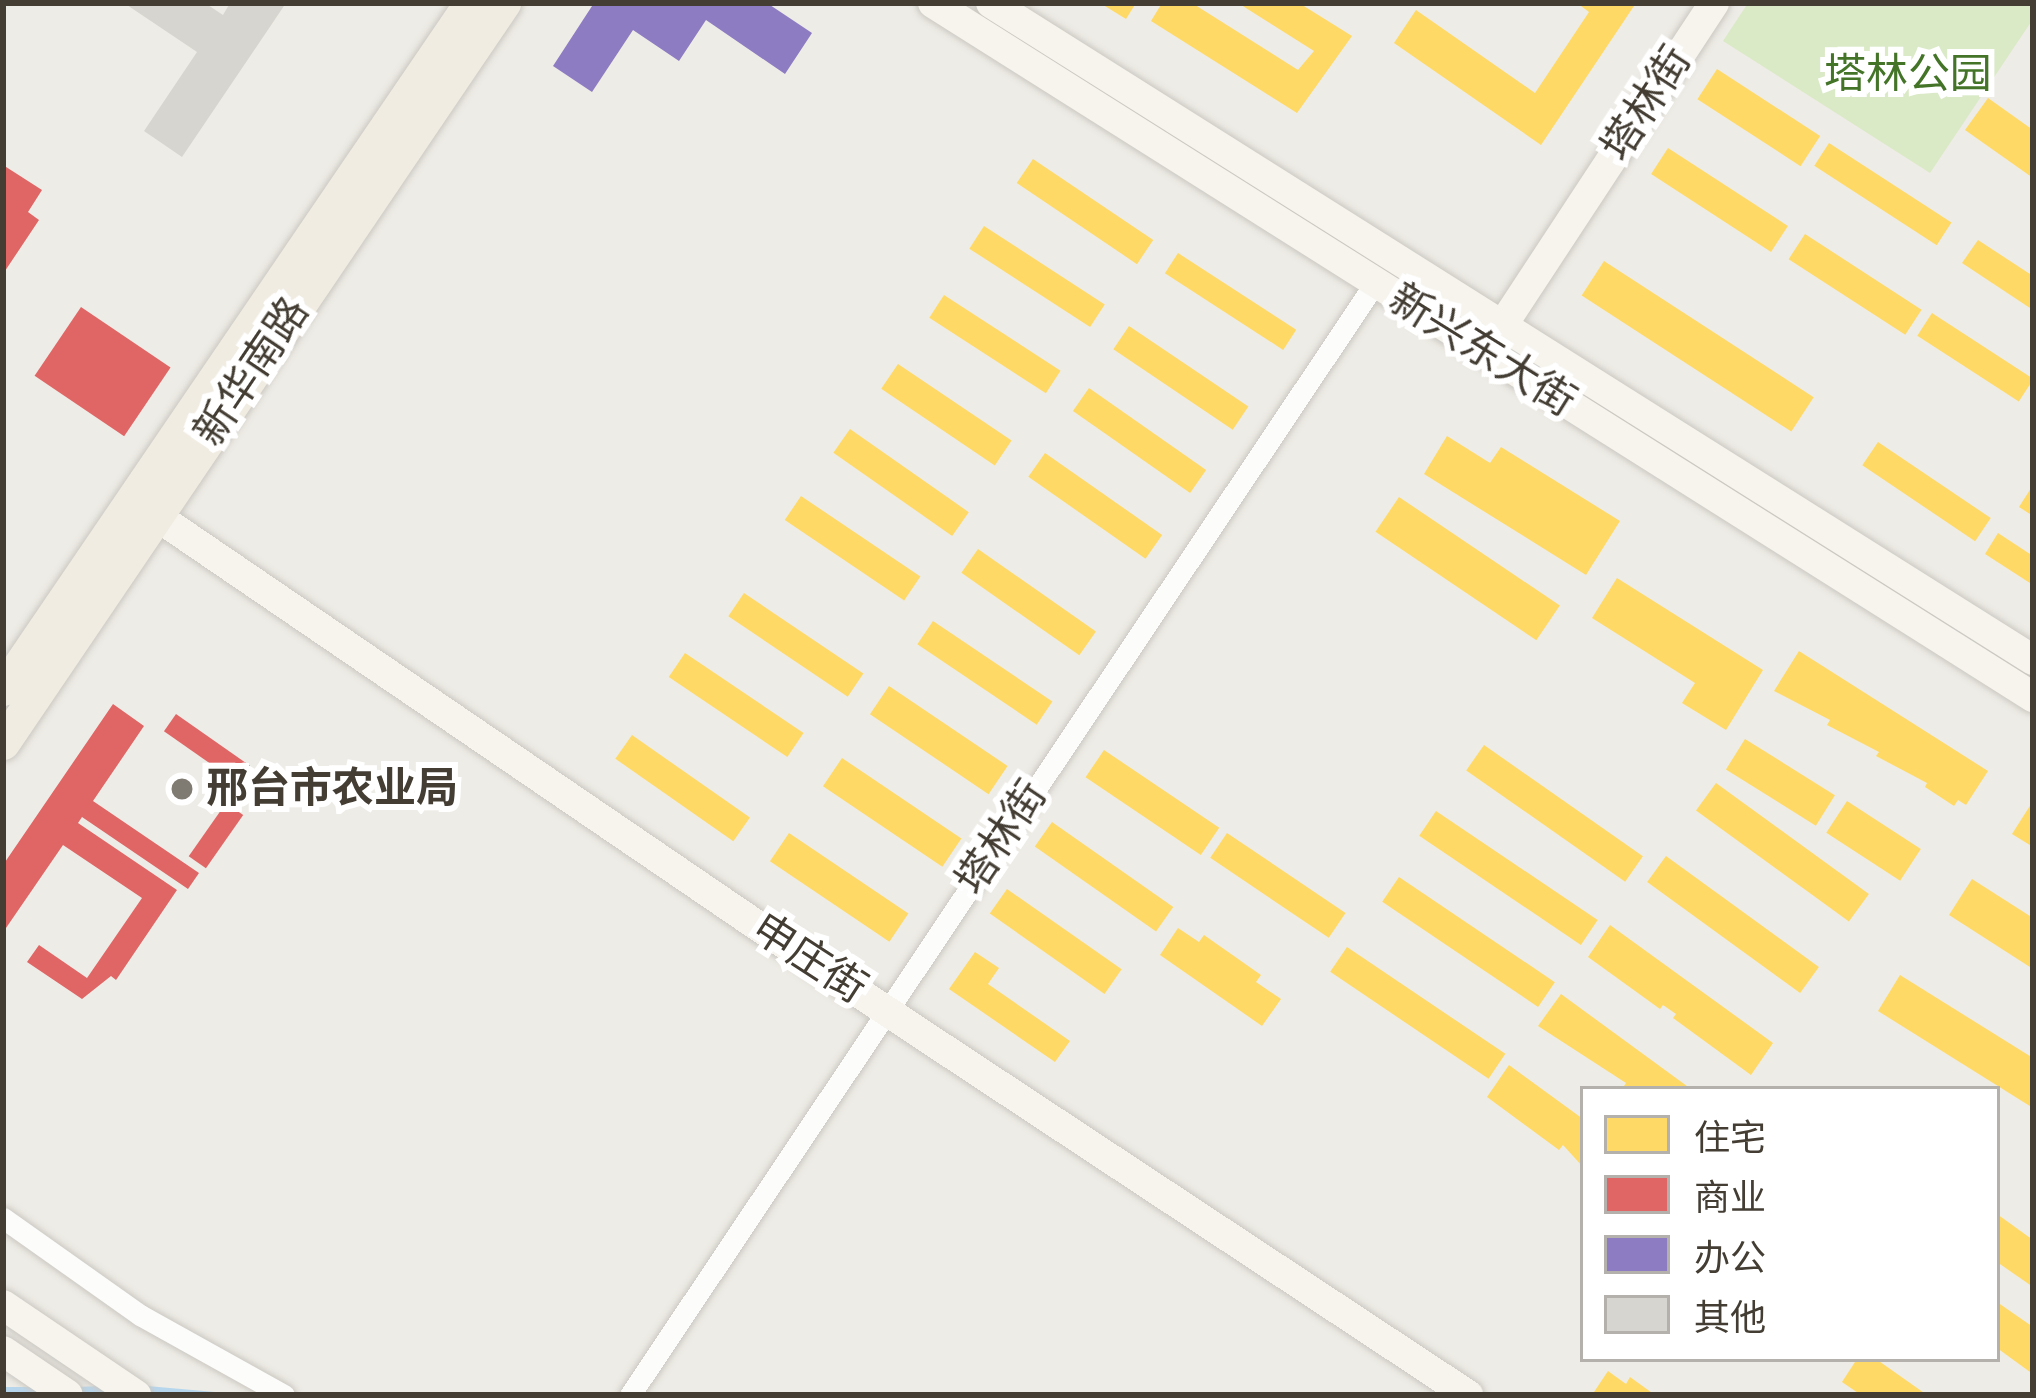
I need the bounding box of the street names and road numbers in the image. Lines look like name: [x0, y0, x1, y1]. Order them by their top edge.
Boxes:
street label: 塔林街: [1592, 37, 1702, 171]
street label: 新兴东大街: [1380, 274, 1584, 428]
street label: 新华南路: [184, 288, 320, 456]
street label: 塔林街: [946, 772, 1058, 904]
street label: 申庄街: [742, 904, 876, 1014]

